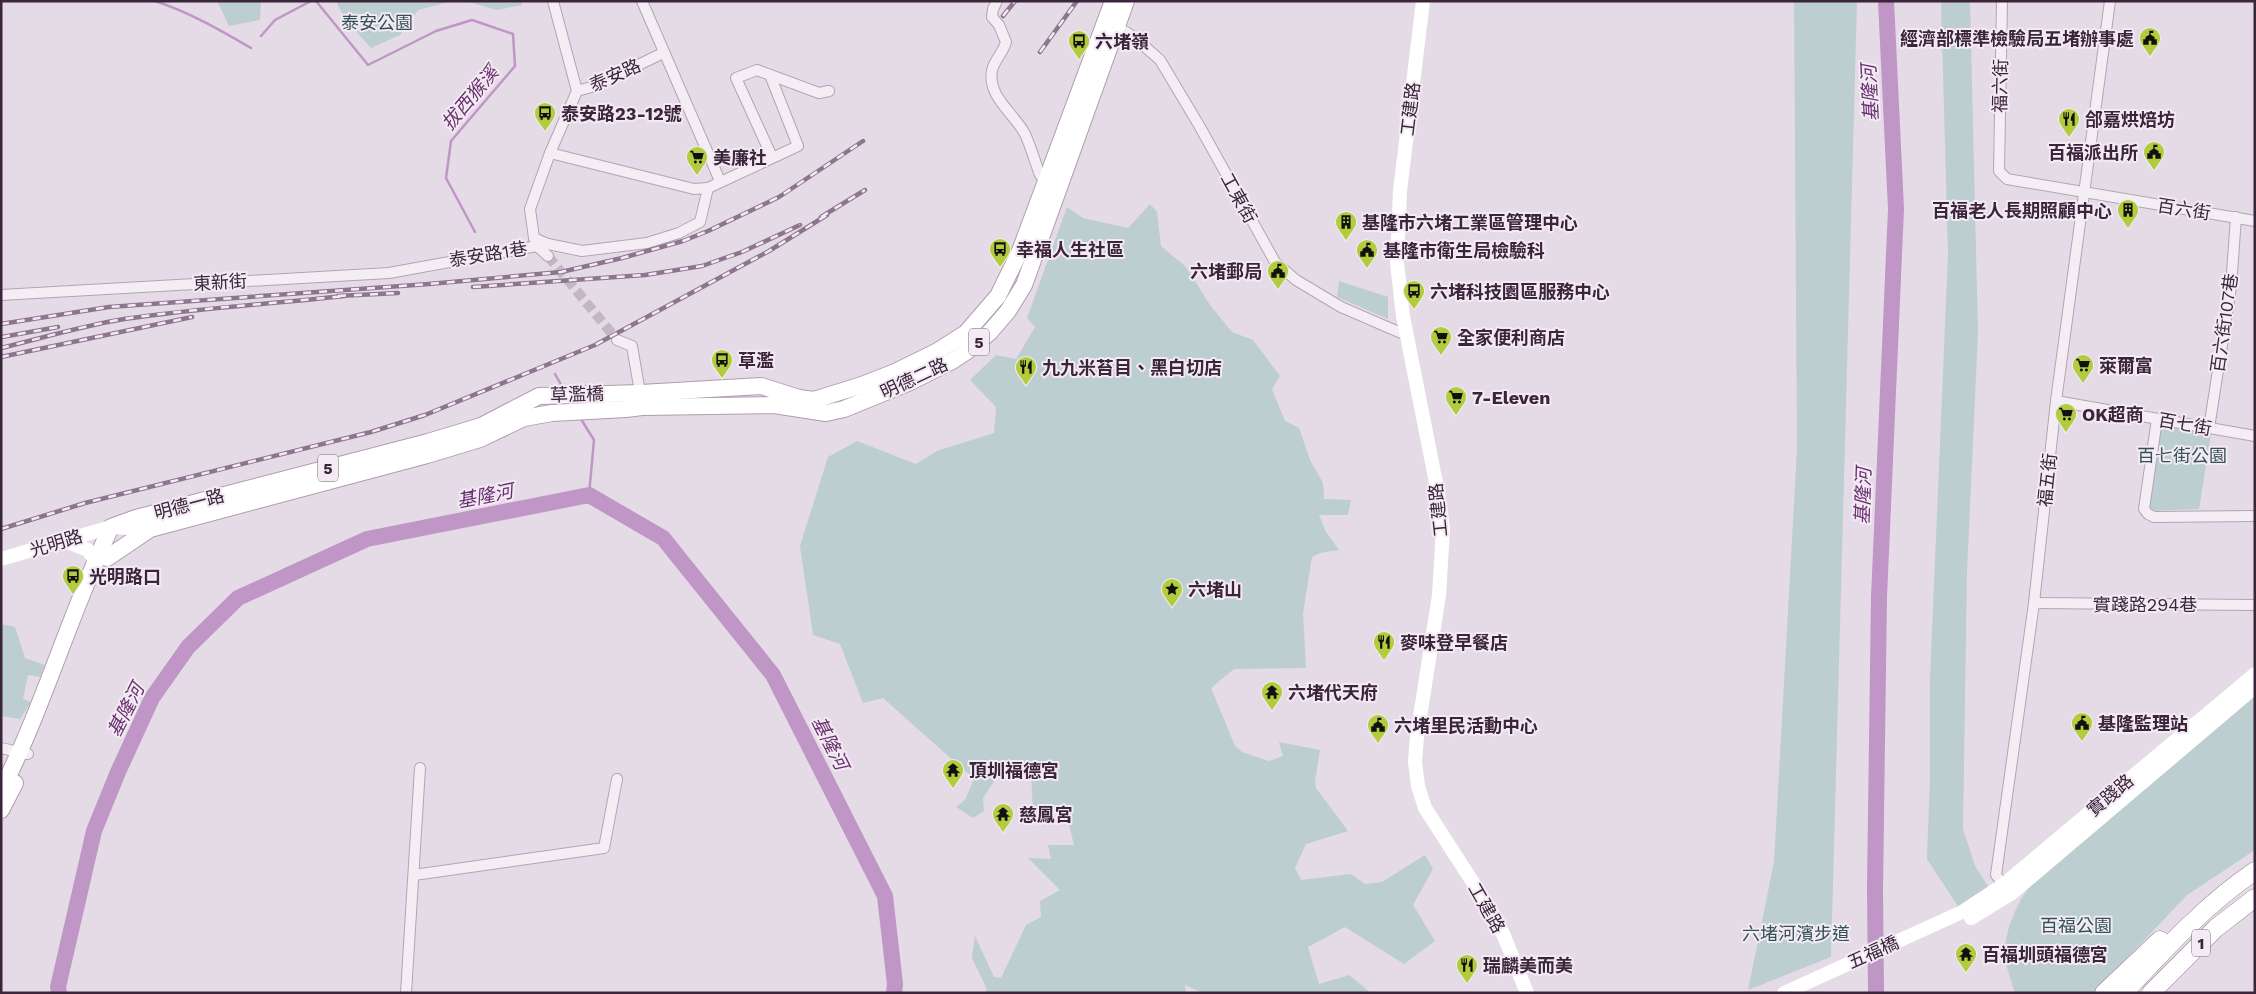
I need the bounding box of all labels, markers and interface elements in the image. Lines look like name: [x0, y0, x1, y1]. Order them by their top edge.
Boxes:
park label: 泰安公園: [341, 12, 413, 33]
public building icon: 經濟部標準檢驗局五堵辦事處: [2138, 26, 2162, 57]
place label: 經濟部標準檢驗局五堵辦事處: [1900, 28, 2134, 49]
bus stop icon: 六堵嶺: [1067, 29, 1091, 60]
place label: 六堵嶺: [1095, 31, 1149, 52]
street label: 泰安路: [586, 54, 644, 96]
water label: 拔西猴溪: [437, 59, 505, 135]
street label: 福六街: [1989, 59, 2011, 113]
water label: 基隆河: [1857, 60, 1883, 122]
street label: 工建路: [1396, 81, 1424, 137]
bus stop icon: 泰安路23-12號: [533, 101, 557, 132]
place label: 泰安路23-12號: [561, 103, 682, 124]
restaurant icon: 郃嘉烘焙坊: [2057, 107, 2081, 138]
place label: 郃嘉烘焙坊: [2085, 109, 2175, 130]
public building icon: 百福派出所: [2142, 140, 2166, 171]
place label: 百福派出所: [2048, 142, 2138, 163]
supermarket icon: 美廉社: [685, 145, 709, 176]
place label: 美廉社: [713, 147, 767, 168]
street label: 工東街: [1217, 169, 1261, 227]
street label: 百六街: [2156, 194, 2212, 224]
building icon: 百福老人長期照顧中心: [2116, 198, 2140, 229]
place label: 百福老人長期照顧中心: [1932, 200, 2112, 221]
building icon: 基隆市六堵工業區管理中心: [1334, 210, 1358, 241]
place label: 基隆市六堵工業區管理中心: [1362, 212, 1578, 233]
street label: 泰安路1巷: [447, 237, 529, 271]
bus stop icon: 幸福人生社區: [988, 237, 1012, 268]
public building icon: 基隆市衛生局檢驗科: [1355, 238, 1379, 269]
place label: 幸福人生社區: [1016, 239, 1124, 260]
place label: 基隆市衛生局檢驗科: [1383, 240, 1545, 261]
public building icon: 六堵郵局: [1266, 259, 1290, 290]
place label: 六堵郵局: [1190, 261, 1262, 282]
street label: 東新街: [192, 270, 248, 294]
street label: 百六街107巷: [2207, 272, 2241, 374]
bus stop icon: 六堵科技園區服務中心: [1402, 279, 1426, 310]
place label: 六堵科技園區服務中心: [1430, 281, 1610, 302]
supermarket icon: 全家便利商店: [1429, 325, 1453, 356]
place label: 全家便利商店: [1457, 327, 1565, 348]
road number: 5: [969, 328, 989, 356]
bus stop icon: 草濫: [710, 348, 734, 379]
place label: 草濫: [738, 350, 774, 371]
street label: 明德二路: [877, 353, 951, 403]
supermarket icon: 萊爾富: [2071, 353, 2095, 384]
restaurant icon: 九九米苔目、黑白切店: [1014, 355, 1038, 386]
place label: 萊爾富: [2099, 355, 2153, 376]
place label: 九九米苔目、黑白切店: [1042, 357, 1222, 378]
street label: 草濫橋: [550, 383, 604, 405]
supermarket icon: 7-Eleven: [1444, 385, 1468, 416]
place label: 7-Eleven: [1472, 387, 1550, 408]
supermarket icon: OK超商: [2054, 402, 2078, 433]
place label: OK超商: [2082, 404, 2144, 425]
street label: 百七街: [2157, 409, 2213, 439]
park label: 百七街公園: [2137, 445, 2227, 466]
street label: 福五街: [2034, 452, 2060, 508]
road number: 5: [318, 454, 338, 482]
water label: 基隆河: [1851, 463, 1876, 525]
water label: 基隆河: [455, 479, 519, 513]
street label: 工建路: [1425, 482, 1451, 538]
street label: 明德一路: [152, 485, 226, 523]
street label: 光明路: [27, 525, 85, 561]
bus stop icon: 光明路口: [61, 564, 85, 595]
place label: 光明路口: [89, 566, 161, 587]
place icon: 六堵山: [1160, 577, 1184, 608]
place label: 六堵山: [1188, 579, 1242, 600]
street label: 實踐路294巷: [2093, 594, 2197, 615]
restaurant icon: 麥味登早餐店: [1372, 630, 1396, 661]
place label: 麥味登早餐店: [1400, 632, 1508, 653]
water label: 基隆河: [103, 676, 151, 741]
temple icon: 六堵代天府: [1260, 680, 1284, 711]
place label: 六堵代天府: [1288, 682, 1378, 703]
public building icon: 基隆監理站: [2070, 711, 2094, 742]
water label: 基隆河: [807, 712, 855, 777]
public building icon: 六堵里民活動中心: [1366, 713, 1390, 744]
place label: 基隆監理站: [2098, 713, 2188, 734]
place label: 六堵里民活動中心: [1394, 715, 1538, 736]
temple icon: 頂圳福德宮: [941, 758, 965, 789]
place label: 頂圳福德宮: [969, 760, 1059, 781]
street label: 實踐路: [2083, 770, 2137, 820]
temple icon: 慈鳳宮: [991, 802, 1015, 833]
place label: 慈鳳宮: [1019, 804, 1073, 825]
street label: 工建路: [1464, 879, 1510, 937]
park label: 百福公園: [2040, 915, 2112, 936]
park label: 六堵河濱步道: [1742, 923, 1850, 944]
road number: 1: [2192, 930, 2210, 956]
street label: 五福橋: [1844, 931, 1902, 973]
temple icon: 百福圳頭福德宮: [1954, 942, 1978, 973]
place label: 百福圳頭福德宮: [1982, 944, 2108, 965]
restaurant icon: 瑞麟美而美: [1455, 953, 1479, 984]
place label: 瑞麟美而美: [1483, 955, 1573, 976]

